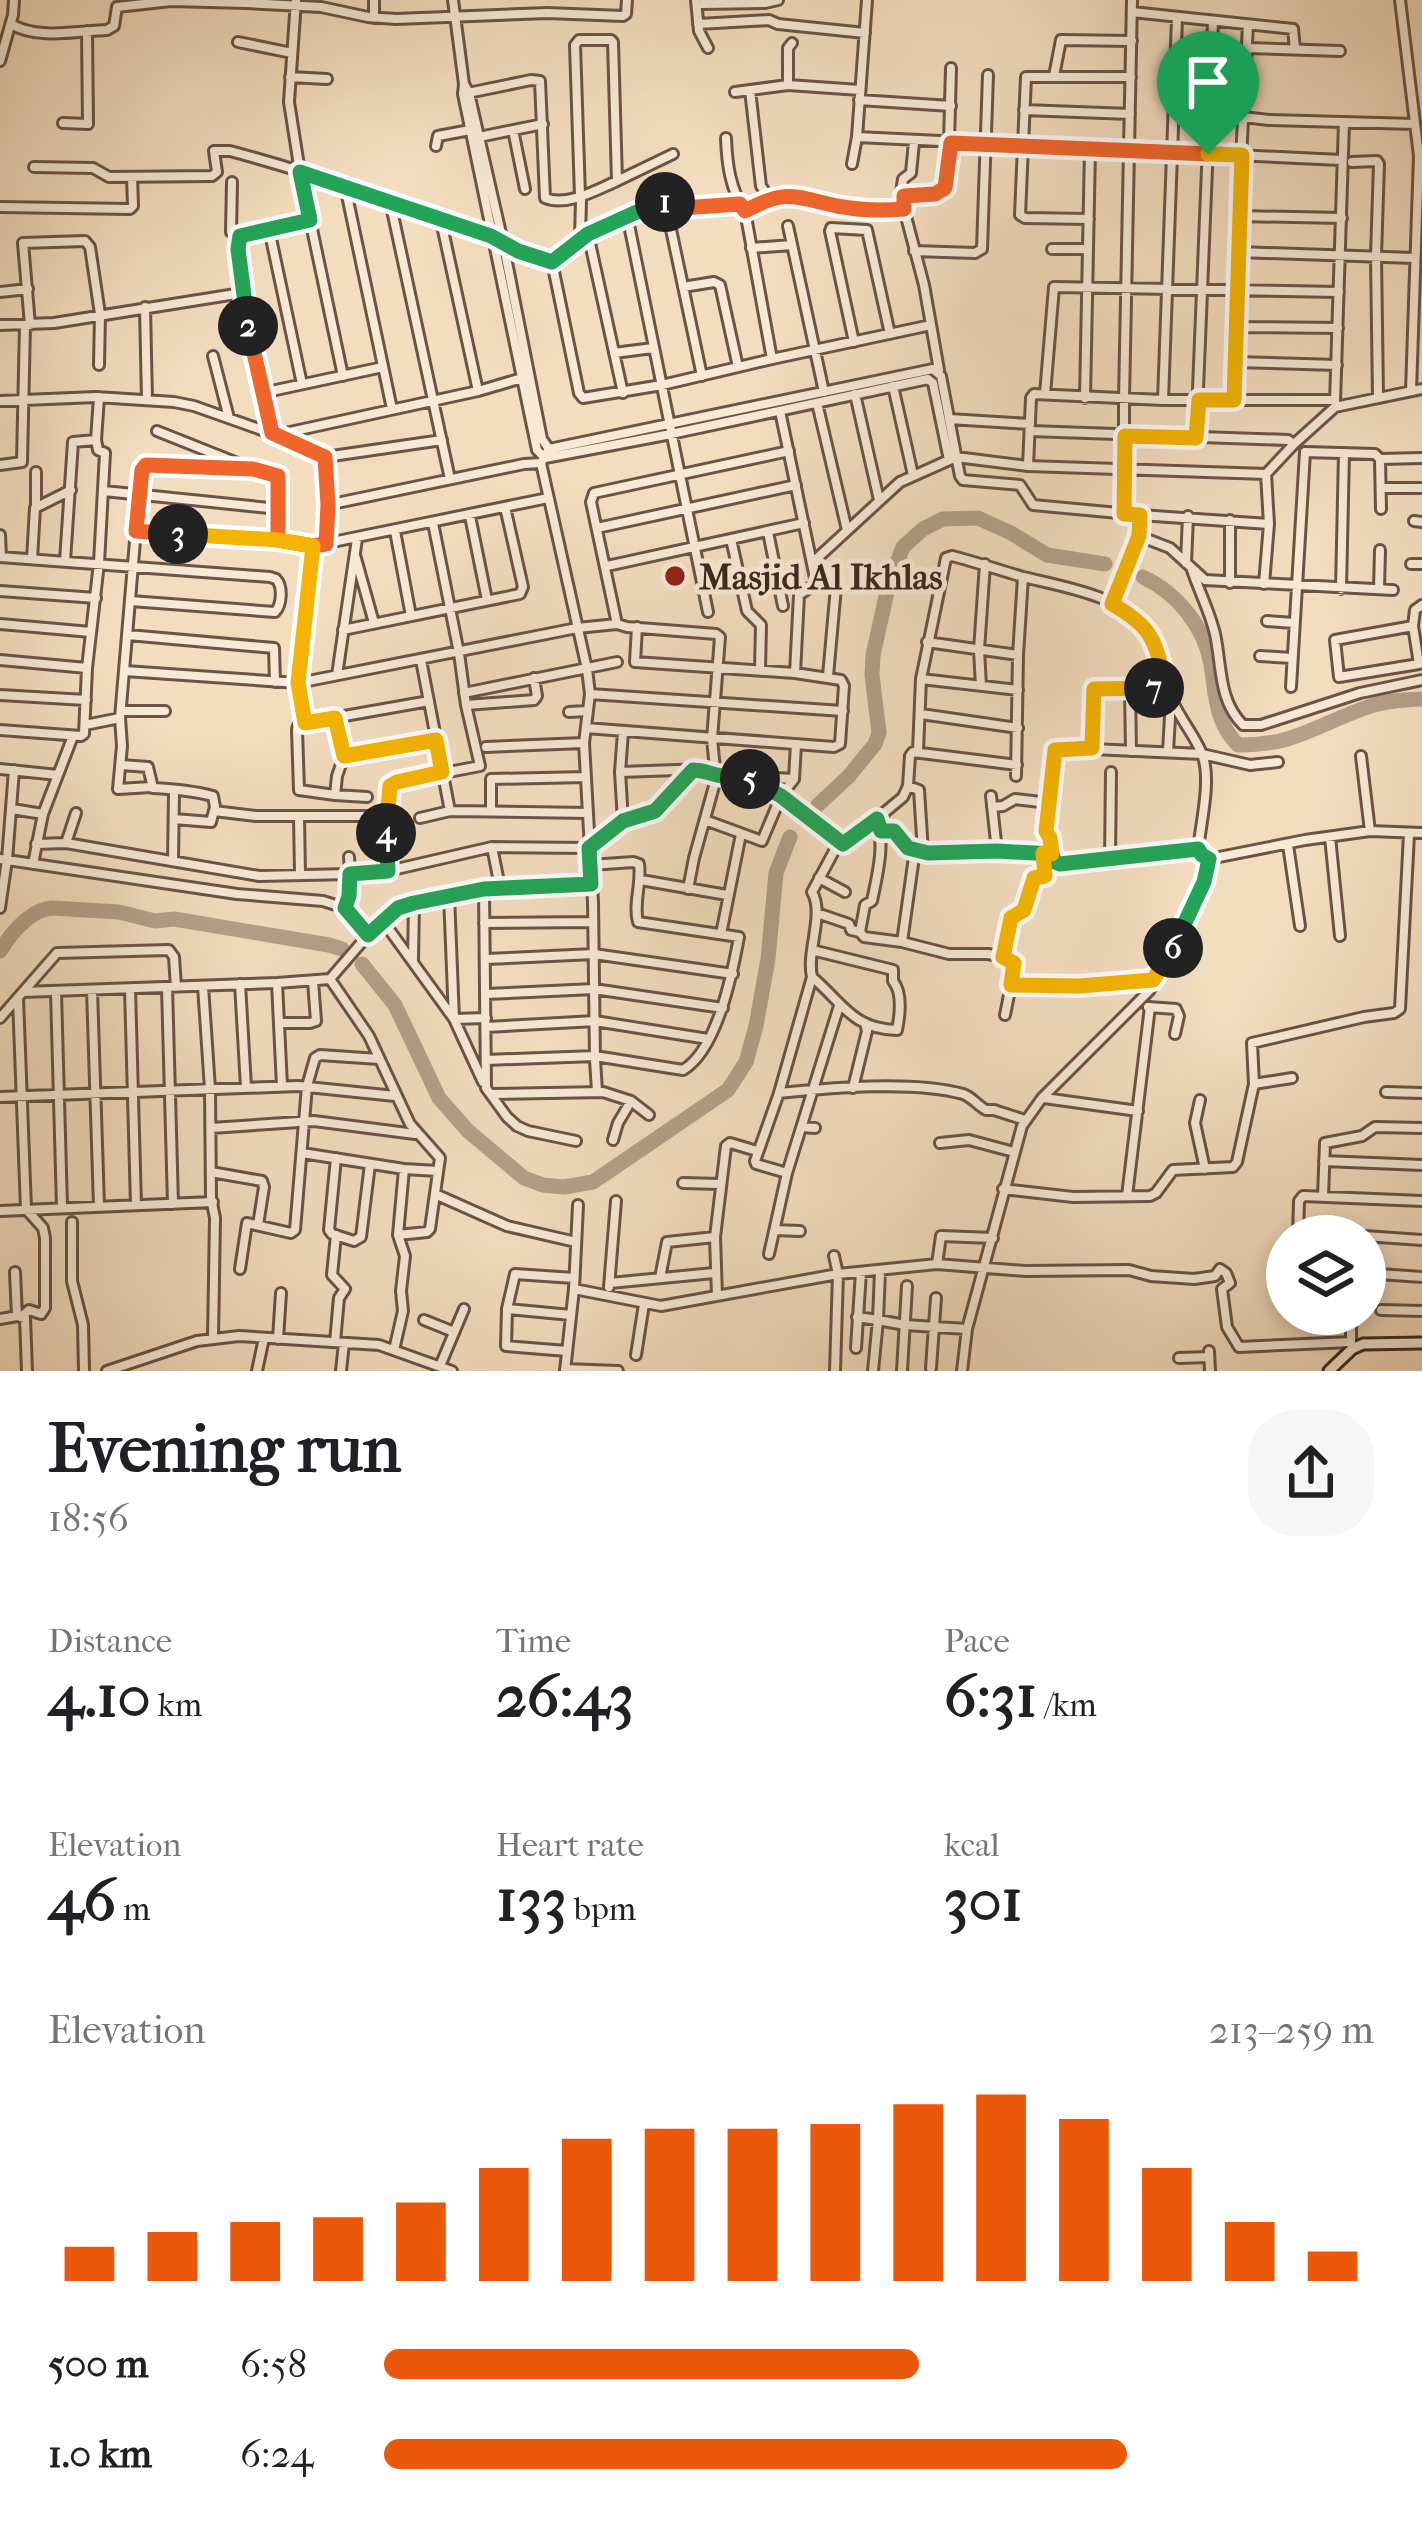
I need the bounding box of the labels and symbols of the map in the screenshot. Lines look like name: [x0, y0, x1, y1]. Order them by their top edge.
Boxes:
pin: [1157, 31, 1259, 154]
pin: 1: [635, 172, 695, 232]
pin: 2: [218, 296, 278, 356]
pin: 3: [148, 504, 208, 564]
place label: Masjid Al Ikhlas: [699, 556, 943, 598]
marker: Masjid Al Ikhlas: [662, 563, 688, 589]
pin: 7: [1124, 658, 1184, 718]
pin: 5: [720, 749, 780, 809]
pin: 4: [356, 803, 416, 863]
pin: 6: [1143, 918, 1203, 978]

